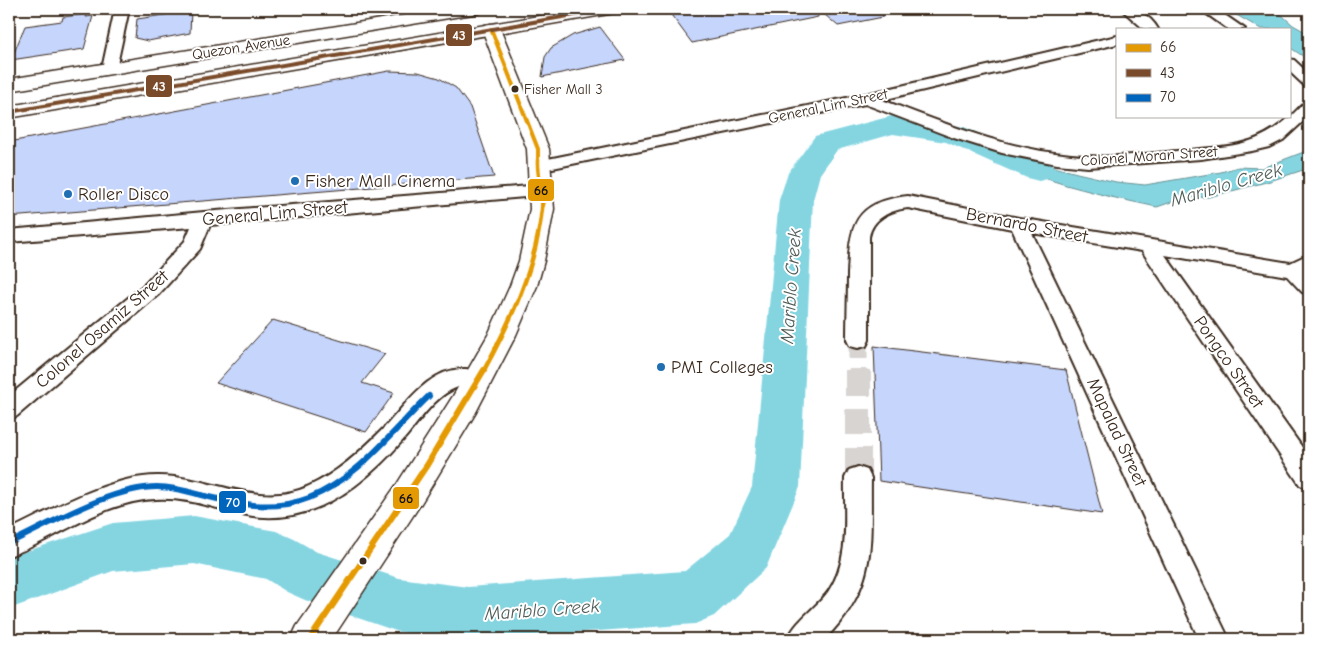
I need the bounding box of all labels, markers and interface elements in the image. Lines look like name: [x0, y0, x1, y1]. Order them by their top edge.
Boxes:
line badge: 43: [445, 23, 473, 47]
text: 43: [452, 27, 466, 44]
legend: [1116, 28, 1290, 118]
street label: Quezon Avenue: [191, 30, 292, 64]
text: 66: [1160, 38, 1176, 56]
text: 43: [1160, 64, 1175, 82]
line badge: 43: [145, 74, 173, 98]
text: 43: [152, 78, 166, 95]
place label: Fisher Mall 3: [524, 81, 603, 98]
marker: Fisher Mall 3: [510, 84, 520, 94]
street label: General Lim Street: [767, 84, 890, 127]
text: 70: [1160, 88, 1176, 106]
street label: Colonel Moran Street: [1080, 142, 1219, 170]
water label: Mariblo Creek: [1167, 158, 1285, 212]
place label: Fisher Mall Cinema: [305, 171, 455, 192]
marker: Fisher Mall Cinema: [289, 175, 301, 187]
line badge: 66: [527, 178, 555, 202]
text: 66: [534, 182, 548, 199]
place label: Roller Disco: [78, 184, 169, 205]
marker: Roller Disco: [62, 188, 74, 200]
street label: General Lim Street: [201, 197, 350, 230]
street label: Bernardo Street: [964, 203, 1090, 248]
water label: Mariblo Creek: [776, 227, 806, 345]
street label: Colonel Osamiz Street: [32, 265, 174, 393]
street label: Pongco Street: [1189, 312, 1269, 413]
place label: PMI Colleges: [671, 357, 773, 378]
marker: PMI Colleges: [655, 361, 667, 373]
street label: Mapalad Street: [1082, 375, 1151, 490]
line badge: 66: [392, 486, 420, 510]
line badge: 70: [218, 490, 247, 514]
text: 66: [399, 490, 413, 507]
text: 70: [226, 494, 240, 511]
unlabelled marker: [358, 556, 368, 566]
water label: Mariblo Creek: [483, 595, 601, 625]

